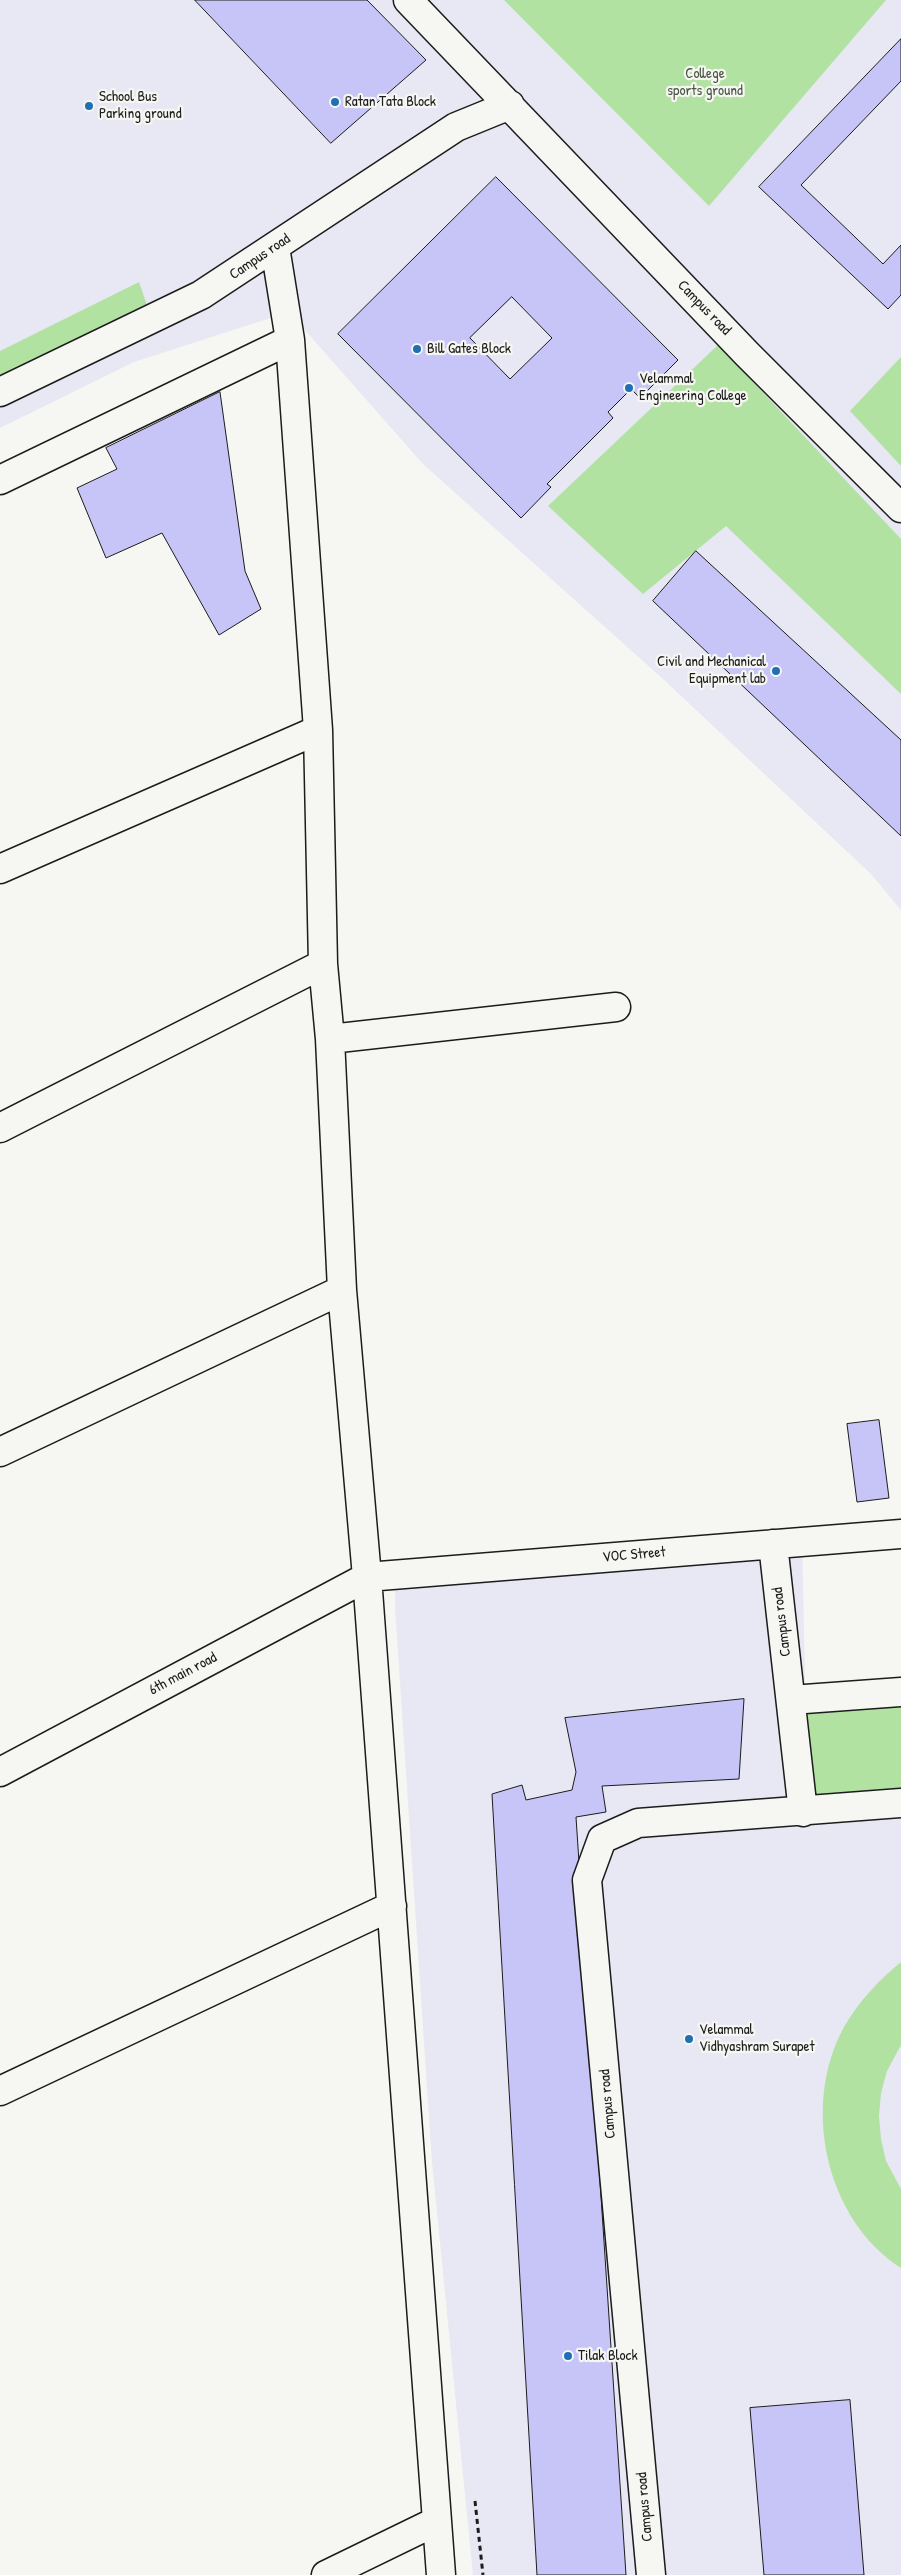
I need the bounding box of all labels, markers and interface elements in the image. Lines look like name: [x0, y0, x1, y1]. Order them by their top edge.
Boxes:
park label: College sports ground: [667, 65, 743, 100]
place label: School Bus Parking ground: [99, 88, 181, 123]
place label: Ratan Tata Block: [345, 93, 436, 111]
marker: Ratan Tata Block: [329, 96, 341, 108]
marker: School Bus Parking ground: [83, 100, 95, 112]
street label: Campus road: [226, 230, 294, 284]
street label: Campus road: [673, 277, 735, 339]
place label: Bill Gates Block: [427, 340, 511, 358]
marker: Bill Gates Block: [411, 343, 423, 355]
place label: Velammal Engineering College: [639, 370, 747, 405]
marker: Velammal Engineering College: [623, 382, 635, 394]
place label: Civil and Mechanical Equipment lab: [657, 653, 766, 688]
marker: Civil and Mechanical Equipment lab: [770, 665, 782, 677]
street label: VOC Street: [602, 1543, 666, 1567]
street label: Campus road: [769, 1586, 795, 1658]
street label: 6th main road: [146, 1649, 220, 1699]
place label: Velammal Vidhyashram Surapet: [699, 2021, 815, 2056]
marker: Velammal Vidhyashram Surapet: [683, 2033, 695, 2045]
street label: Campus road: [596, 2069, 620, 2139]
place label: Tilak Block: [578, 2347, 638, 2365]
marker: Tilak Block: [562, 2350, 574, 2362]
street label: Campus road: [633, 2472, 657, 2542]

